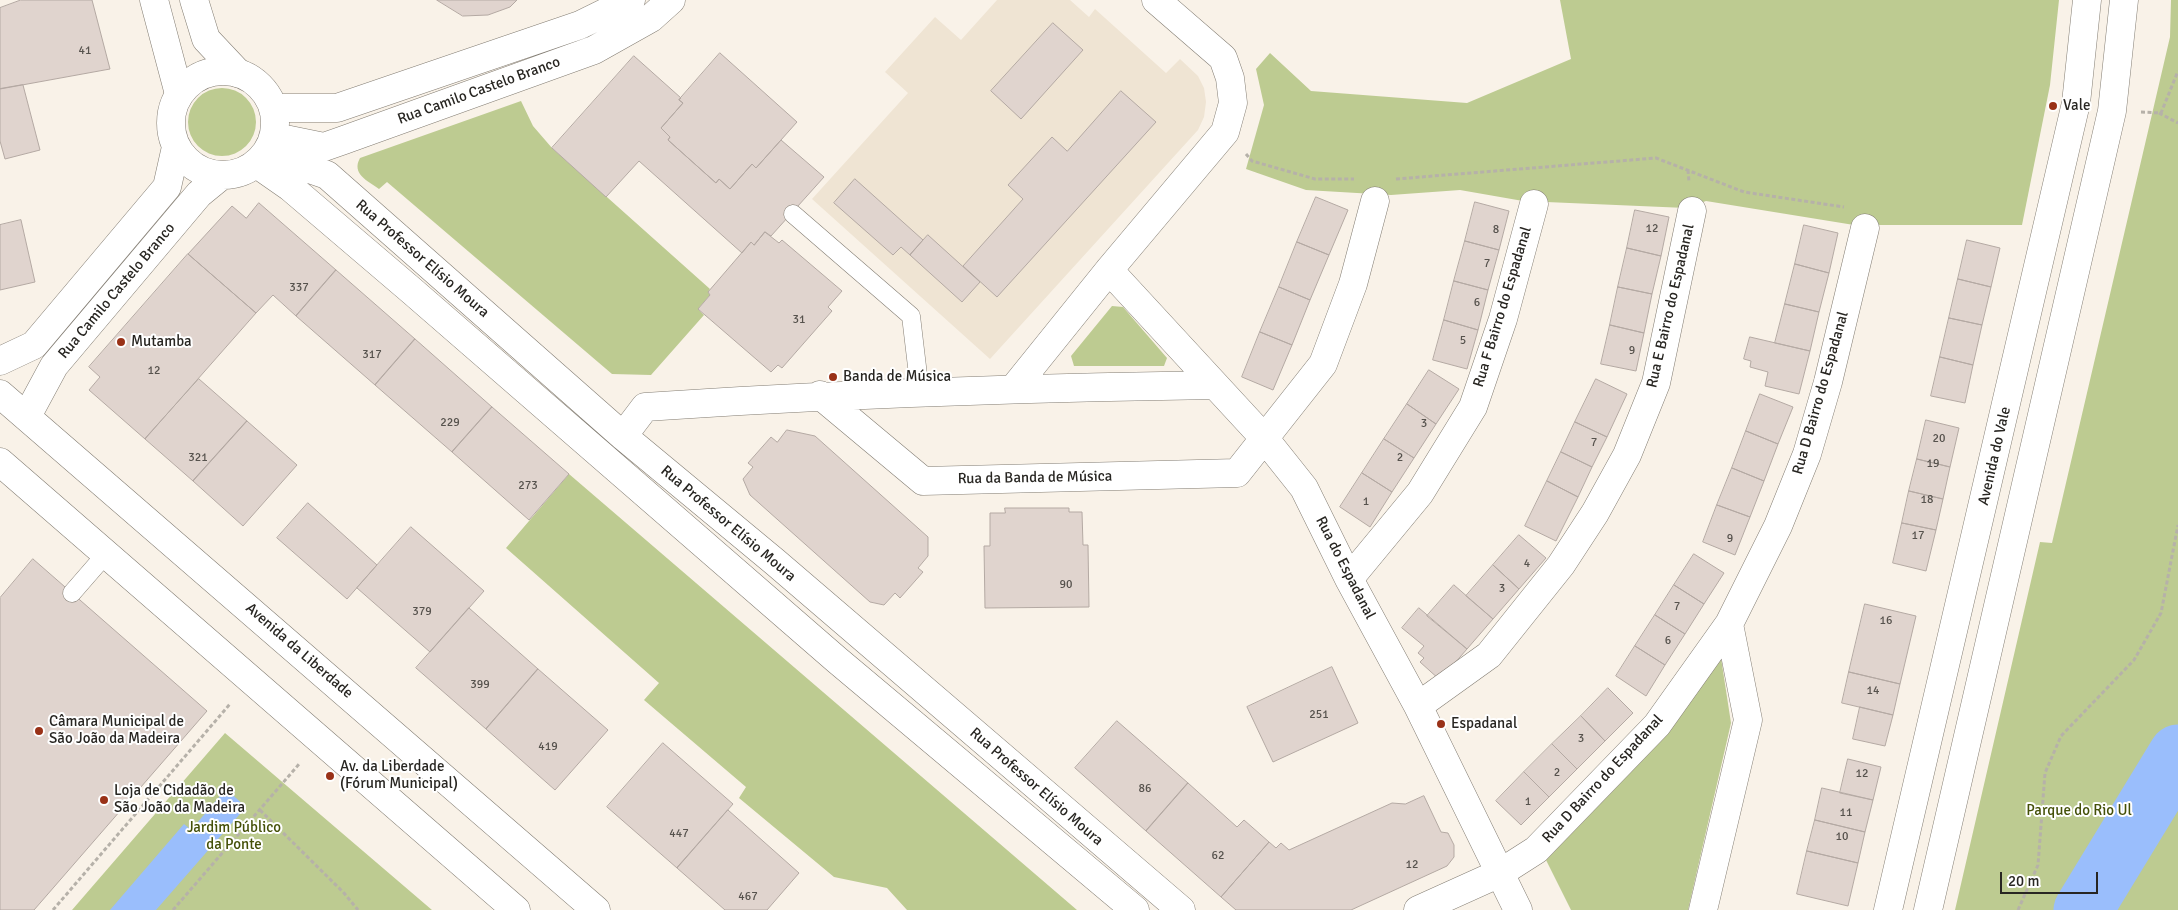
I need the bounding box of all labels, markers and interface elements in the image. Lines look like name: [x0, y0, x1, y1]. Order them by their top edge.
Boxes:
house number: 41: [79, 44, 91, 58]
street label: Rua Camilo Castelo Branco: [395, 53, 563, 129]
place label: Vale: [2063, 97, 2090, 115]
marker: Vale: [2047, 100, 2059, 112]
street label: Rua Professor Elísio Moura: [352, 196, 492, 322]
street label: Rua Camilo Castelo Branco: [55, 219, 179, 363]
street label: Rua E Bairro do Espadanal: [1643, 222, 1699, 390]
house number: 12: [1646, 222, 1658, 236]
house number: 8: [1493, 223, 1499, 237]
street label: Rua F Bairro do Espadanal: [1470, 225, 1536, 389]
house number: 7: [1484, 257, 1490, 271]
house number: 337: [289, 281, 309, 295]
house number: 6: [1474, 296, 1480, 310]
street label: Rua D Bairro do Espadanal: [1789, 309, 1853, 477]
house number: 31: [793, 313, 805, 327]
place label: Mutamba: [131, 333, 192, 351]
house number: 5: [1460, 334, 1466, 348]
marker: Mutamba: [115, 336, 127, 348]
house number: 9: [1629, 344, 1635, 358]
house number: 317: [362, 348, 382, 362]
house number: 12: [148, 364, 160, 378]
place label: Banda de Música: [843, 368, 951, 386]
marker: Banda de Música: [827, 371, 839, 383]
street label: Avenida do Vale: [1975, 405, 2015, 507]
house number: 229: [440, 416, 460, 430]
house number: 3: [1421, 417, 1427, 431]
house number: 20: [1933, 432, 1945, 446]
house number: 7: [1591, 436, 1597, 450]
house number: 321: [188, 451, 208, 465]
house number: 2: [1397, 451, 1403, 465]
house number: 19: [1927, 457, 1939, 471]
street label: Rua Professor Elísio Moura: [657, 462, 799, 586]
street label: Rua da Banda de Música: [957, 468, 1113, 488]
house number: 273: [518, 479, 538, 493]
house number: 18: [1921, 493, 1933, 507]
house number: 1: [1363, 495, 1369, 509]
street label: Rua do Espadanal: [1311, 514, 1379, 622]
house number: 17: [1912, 529, 1924, 543]
house number: 9: [1727, 532, 1733, 546]
house number: 4: [1524, 557, 1530, 571]
house number: 90: [1060, 578, 1072, 592]
house number: 3: [1499, 582, 1505, 596]
street label: Avenida da Liberdade: [242, 599, 356, 703]
house number: 7: [1674, 600, 1680, 614]
house number: 379: [412, 605, 432, 619]
house number: 16: [1880, 614, 1892, 628]
house number: 6: [1665, 634, 1671, 648]
house number: 399: [470, 678, 490, 692]
house number: 14: [1867, 684, 1879, 698]
house number: 251: [1309, 708, 1329, 722]
street label: Rua D Bairro do Espadanal: [1539, 711, 1667, 847]
place label: Câmara Municipal de São João da Madeira: [49, 713, 184, 748]
place label: Espadanal: [1451, 715, 1517, 733]
marker: Espadanal: [1435, 718, 1447, 730]
street label: Rua Professor Elísio Moura: [966, 724, 1106, 850]
marker: Câmara Municipal de São João da Madeira: [33, 725, 45, 737]
house number: 3: [1578, 732, 1584, 746]
house number: 419: [538, 740, 558, 754]
place label: Av. da Liberdade (Fórum Municipal): [340, 758, 458, 793]
house number: 2: [1554, 766, 1560, 780]
house number: 12: [1856, 767, 1868, 781]
marker: Av. da Liberdade (Fórum Municipal): [324, 770, 336, 782]
place label: Loja de Cidadão de São João da Madeira: [114, 782, 245, 817]
house number: 86: [1139, 782, 1151, 796]
marker: Loja de Cidadão de São João da Madeira: [98, 794, 110, 806]
house number: 1: [1525, 795, 1531, 809]
park label: Parque do Rio Ul: [2026, 802, 2132, 820]
house number: 11: [1840, 806, 1852, 820]
park label: Jardim Público da Ponte: [187, 819, 281, 854]
house number: 447: [669, 827, 689, 841]
house number: 10: [1836, 830, 1848, 844]
house number: 62: [1212, 849, 1224, 863]
house number: 12: [1406, 858, 1418, 872]
scale bar: [2003, 862, 2100, 894]
text: 20 m: [2008, 872, 2039, 890]
house number: 467: [738, 890, 758, 904]

